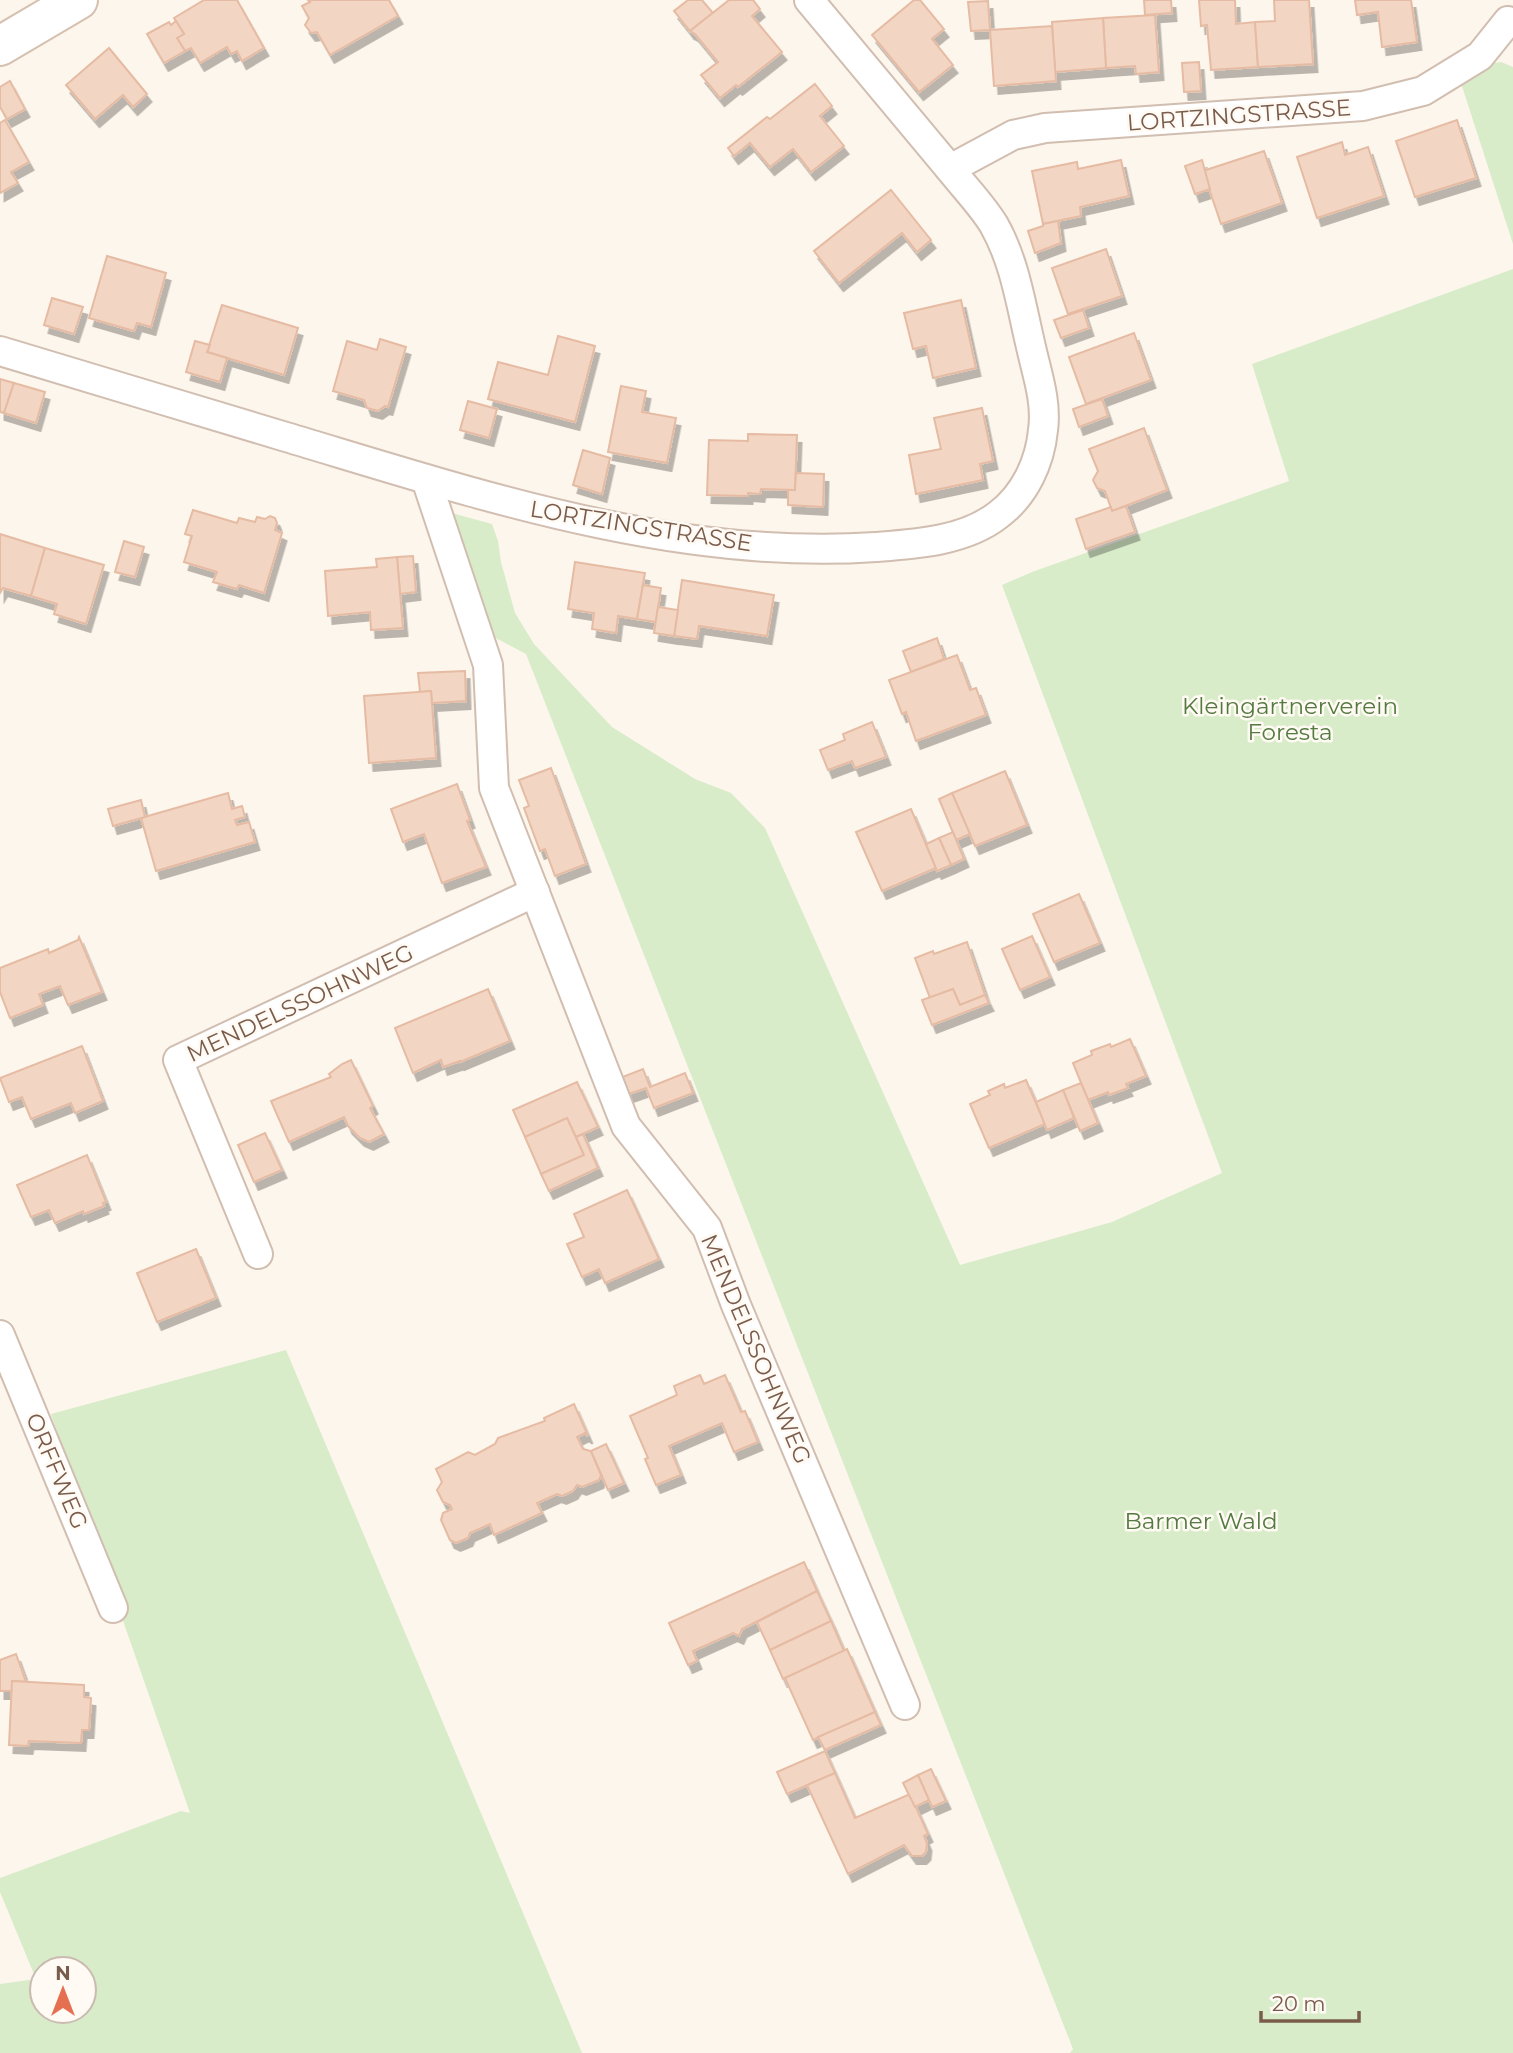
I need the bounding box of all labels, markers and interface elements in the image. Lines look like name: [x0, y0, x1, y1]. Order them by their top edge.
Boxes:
street label: LORTZINGSTRASSE: [1126, 93, 1352, 137]
street label: LORTZINGSTRASSE: [528, 495, 754, 557]
park label: Kleingärtnerverein Foresta: [1182, 692, 1398, 746]
street label: MENDELSSOHNWEG: [182, 938, 418, 1068]
street label: MENDELSSOHNWEG: [695, 1230, 817, 1468]
street label: ORFFWEG: [20, 1409, 94, 1533]
park label: Barmer Wald: [1124, 1507, 1278, 1535]
north arrow: [28, 1955, 98, 2025]
text: N: [55, 1962, 71, 1985]
scale bar: [1261, 1980, 1359, 2024]
text: 20 m: [1272, 1991, 1326, 2016]

